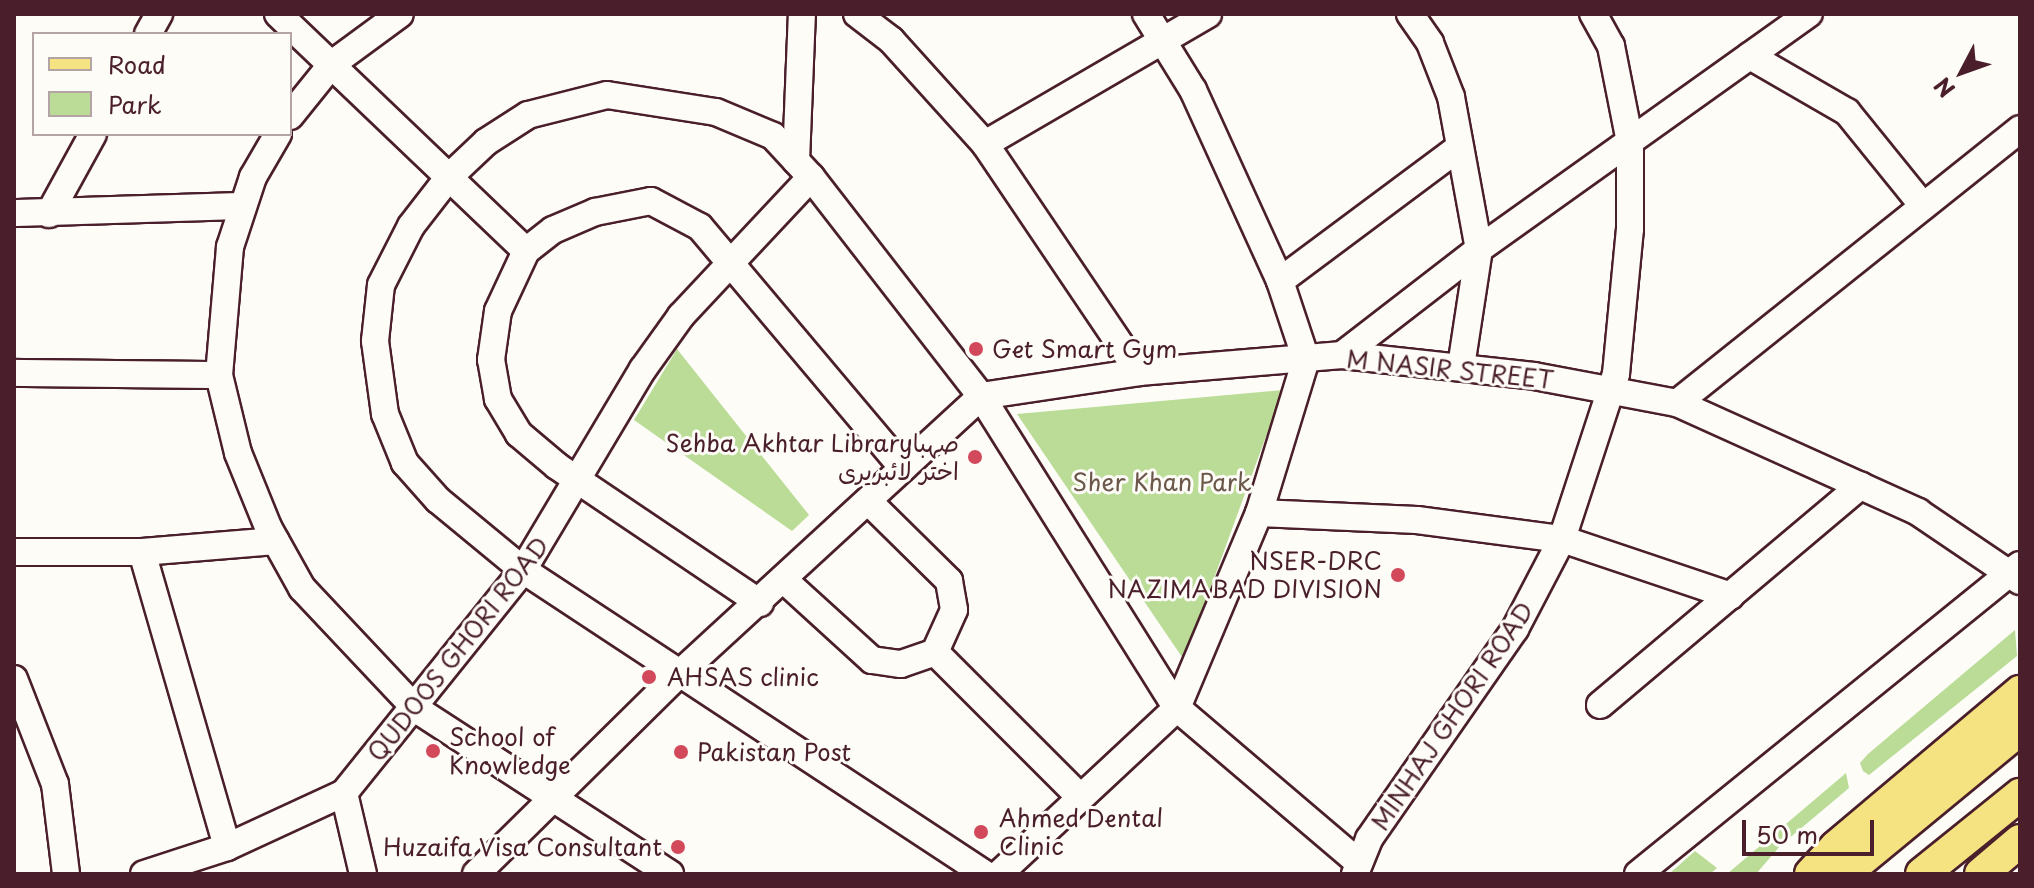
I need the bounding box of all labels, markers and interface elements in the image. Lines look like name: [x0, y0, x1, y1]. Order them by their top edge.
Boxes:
legend: [32, 32, 292, 136]
north arrow: [1922, 32, 2002, 112]
text: Road: [108, 46, 166, 82]
text: N: [1925, 71, 1962, 105]
text: Park: [108, 86, 162, 122]
place label: Get Smart Gym: [992, 335, 1179, 363]
marker: Get Smart Gym: [967, 340, 985, 358]
street label: M NASIR STREET: [1344, 344, 1556, 394]
place label: Sehba Akhtar Libraryصہبا اختر لائبریری: [662, 429, 959, 485]
marker: Sehba Akhtar Libraryصہبا اختر لائبریری: [966, 448, 984, 466]
park label: Sher Khan Park: [1072, 468, 1252, 496]
street label: QUDOOS GHORI ROAD: [361, 530, 555, 768]
place label: NSER-DRC NAZIMABAD DIVISION: [1107, 547, 1382, 603]
marker: NSER-DRC NAZIMABAD DIVISION: [1389, 566, 1407, 584]
street label: MINHAJ GHORI ROAD: [1365, 597, 1539, 835]
place label: AHSAS clinic: [667, 663, 817, 691]
marker: AHSAS clinic: [638, 666, 660, 688]
place label: School of Knowledge: [449, 723, 571, 779]
place label: Pakistan Post: [697, 738, 851, 766]
marker: School of Knowledge: [424, 742, 442, 760]
marker: Pakistan Post: [672, 743, 690, 761]
place label: Ahmed Dental Clinic: [999, 804, 1165, 860]
scale bar: [1746, 804, 1878, 854]
text: 50 m: [1756, 816, 1818, 852]
marker: Ahmed Dental Clinic: [970, 821, 992, 843]
place label: Huzaifa Visa Consultant: [382, 833, 662, 861]
marker: Huzaifa Visa Consultant: [669, 838, 687, 856]

